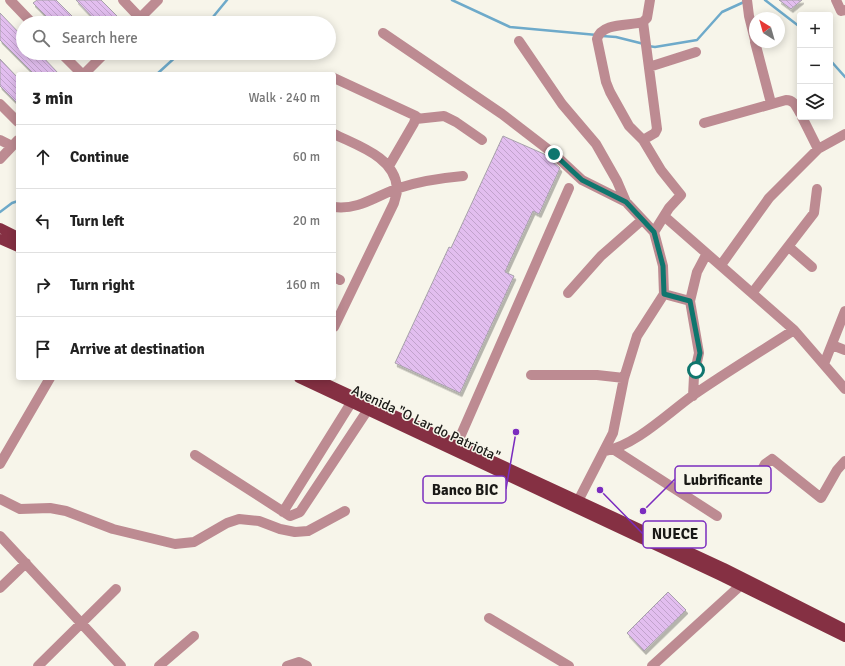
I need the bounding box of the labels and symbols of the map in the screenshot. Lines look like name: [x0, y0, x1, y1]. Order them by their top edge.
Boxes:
north arrow: [749, 12, 785, 48]
route end: [545, 145, 563, 163]
route start: [687, 361, 705, 379]
street label: Avenida "O Lar do Patriota": [349, 382, 503, 465]
callout: Lubrificante: [675, 466, 771, 493]
text: Lubrificante: [683, 471, 763, 489]
callout: Banco BIC: [423, 476, 506, 503]
text: Banco BIC: [432, 481, 498, 499]
callout: NUECE: [643, 521, 706, 548]
text: NUECE: [652, 525, 699, 543]

